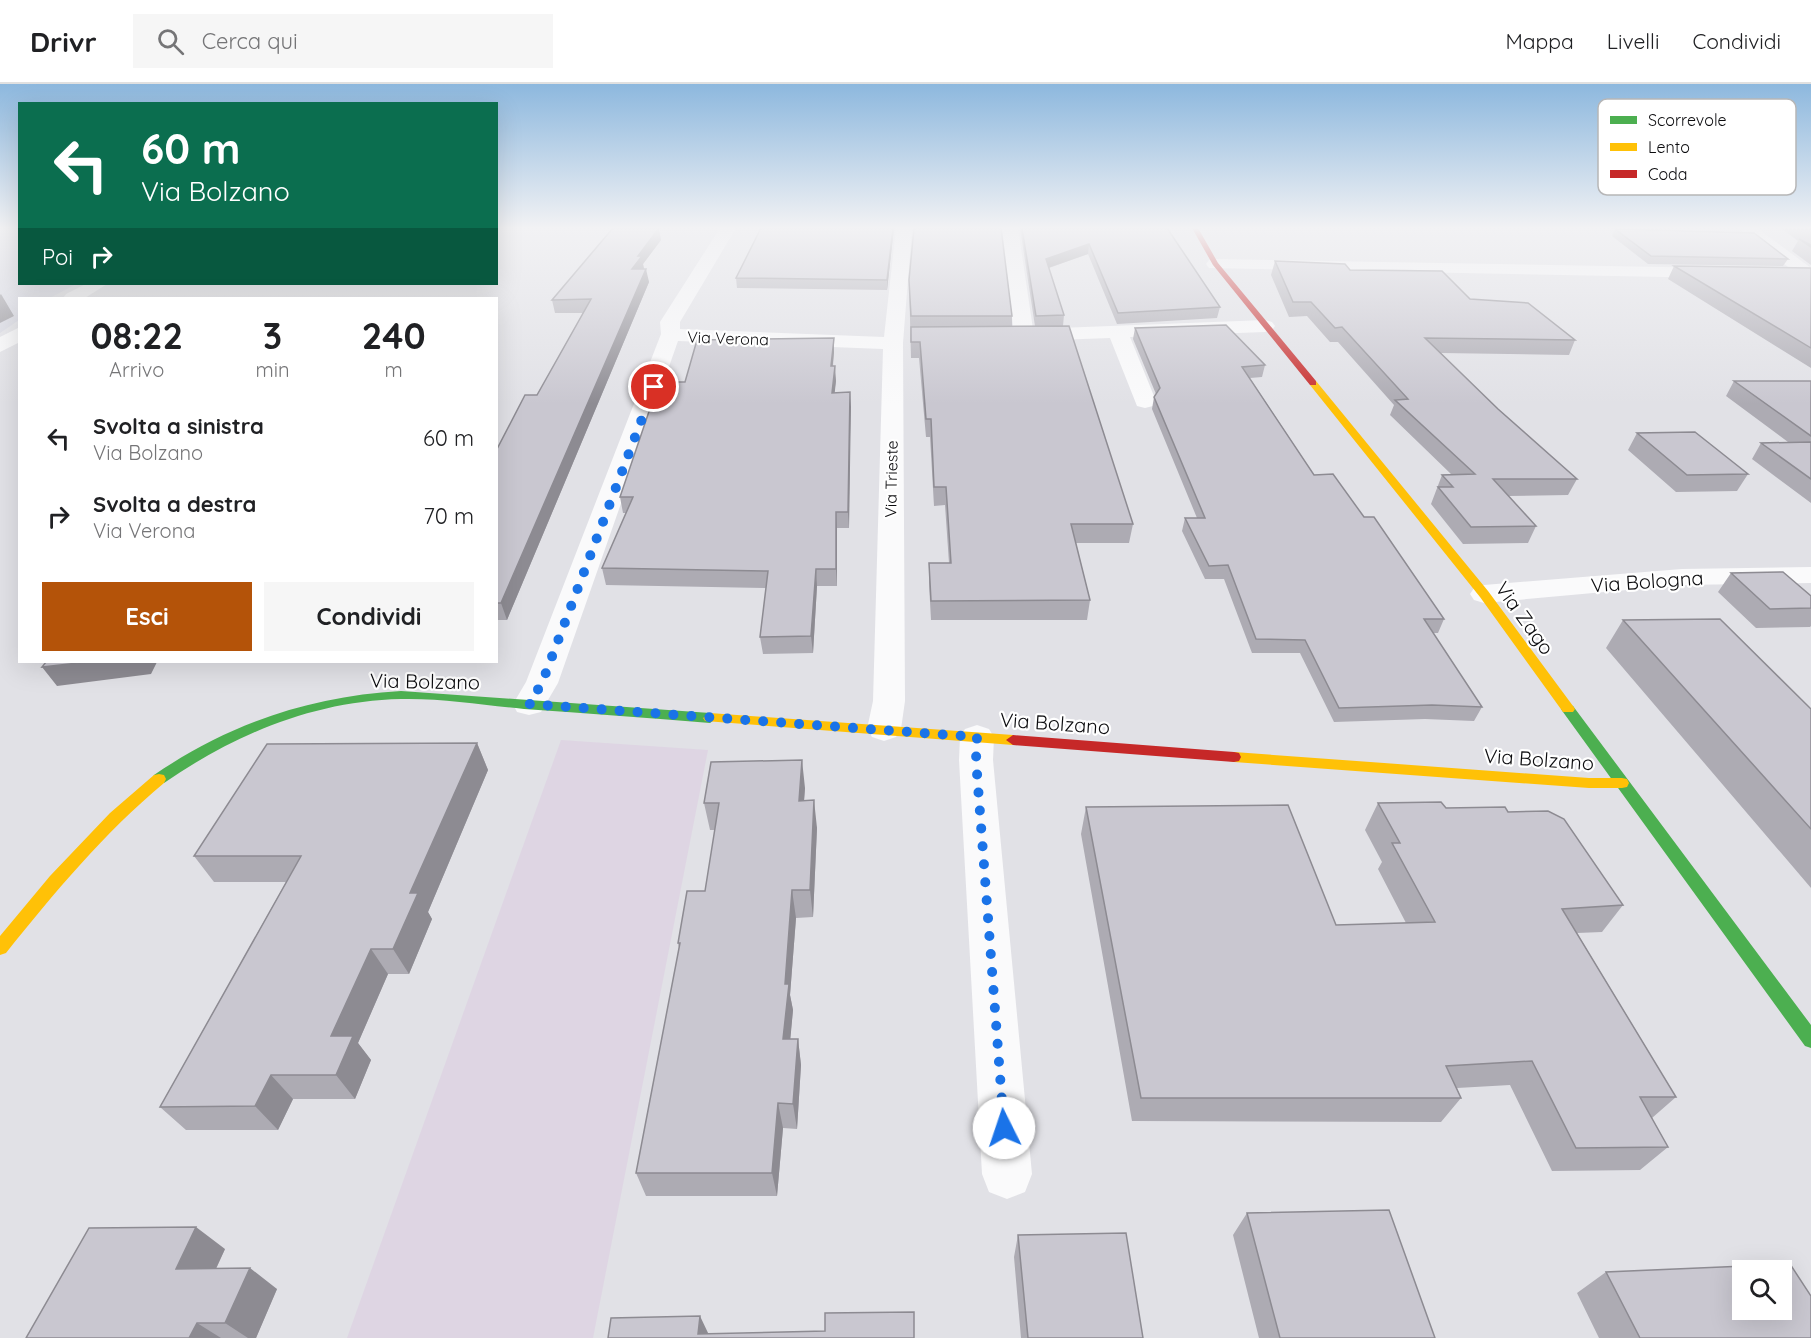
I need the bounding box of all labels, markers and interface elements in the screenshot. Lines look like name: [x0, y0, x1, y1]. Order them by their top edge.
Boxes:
search box: [133, 14, 553, 68]
text: Drivr: [30, 24, 97, 59]
icon: search: [154, 25, 187, 58]
text: Cerca qui: [202, 27, 298, 55]
text: Mappa: [1505, 28, 1574, 54]
text: Livelli: [1607, 28, 1659, 54]
text: Condividi: [1692, 28, 1781, 54]
legend: [1598, 99, 1796, 195]
text: Scorrevole: [1648, 110, 1726, 130]
text: 60 m: [141, 122, 241, 175]
icon: left: [42, 126, 120, 204]
text: Lento: [1648, 137, 1690, 157]
text: Coda: [1648, 164, 1688, 184]
text: Via Bolzano: [141, 174, 290, 208]
icon: right: [85, 240, 118, 273]
text: Poi: [42, 243, 73, 271]
text: 08:22: [90, 313, 183, 358]
text: 3: [263, 313, 282, 358]
text: 240: [362, 313, 426, 358]
street label: Via Verona: [687, 327, 769, 349]
text: Arrivo: [109, 357, 164, 382]
text: min: [255, 357, 289, 382]
text: m: [385, 357, 403, 382]
pin: [628, 361, 679, 412]
icon: arrive: [637, 370, 670, 403]
text: Svolta a sinistra: [93, 412, 264, 440]
icon: left: [42, 422, 75, 455]
text: 60 m: [423, 424, 474, 452]
text: Via Bolzano: [93, 440, 203, 465]
street label: Via Trieste: [880, 440, 902, 518]
text: Svolta a destra: [93, 490, 256, 518]
icon: right: [42, 500, 75, 533]
text: 70 m: [424, 502, 474, 530]
text: Via Verona: [93, 518, 195, 543]
street label: Via Bologna: [1590, 565, 1704, 597]
street label: Via Zago: [1490, 577, 1560, 659]
button: Esci: [42, 582, 252, 651]
button: Condividi: [264, 582, 474, 651]
street label: Via Bolzano: [370, 668, 480, 694]
street label: Via Bolzano: [999, 707, 1111, 739]
street label: Via Bolzano: [1483, 743, 1595, 775]
position arrow: [972, 1096, 1036, 1160]
map controls: [1732, 1260, 1792, 1320]
button: search: [1732, 1260, 1792, 1320]

